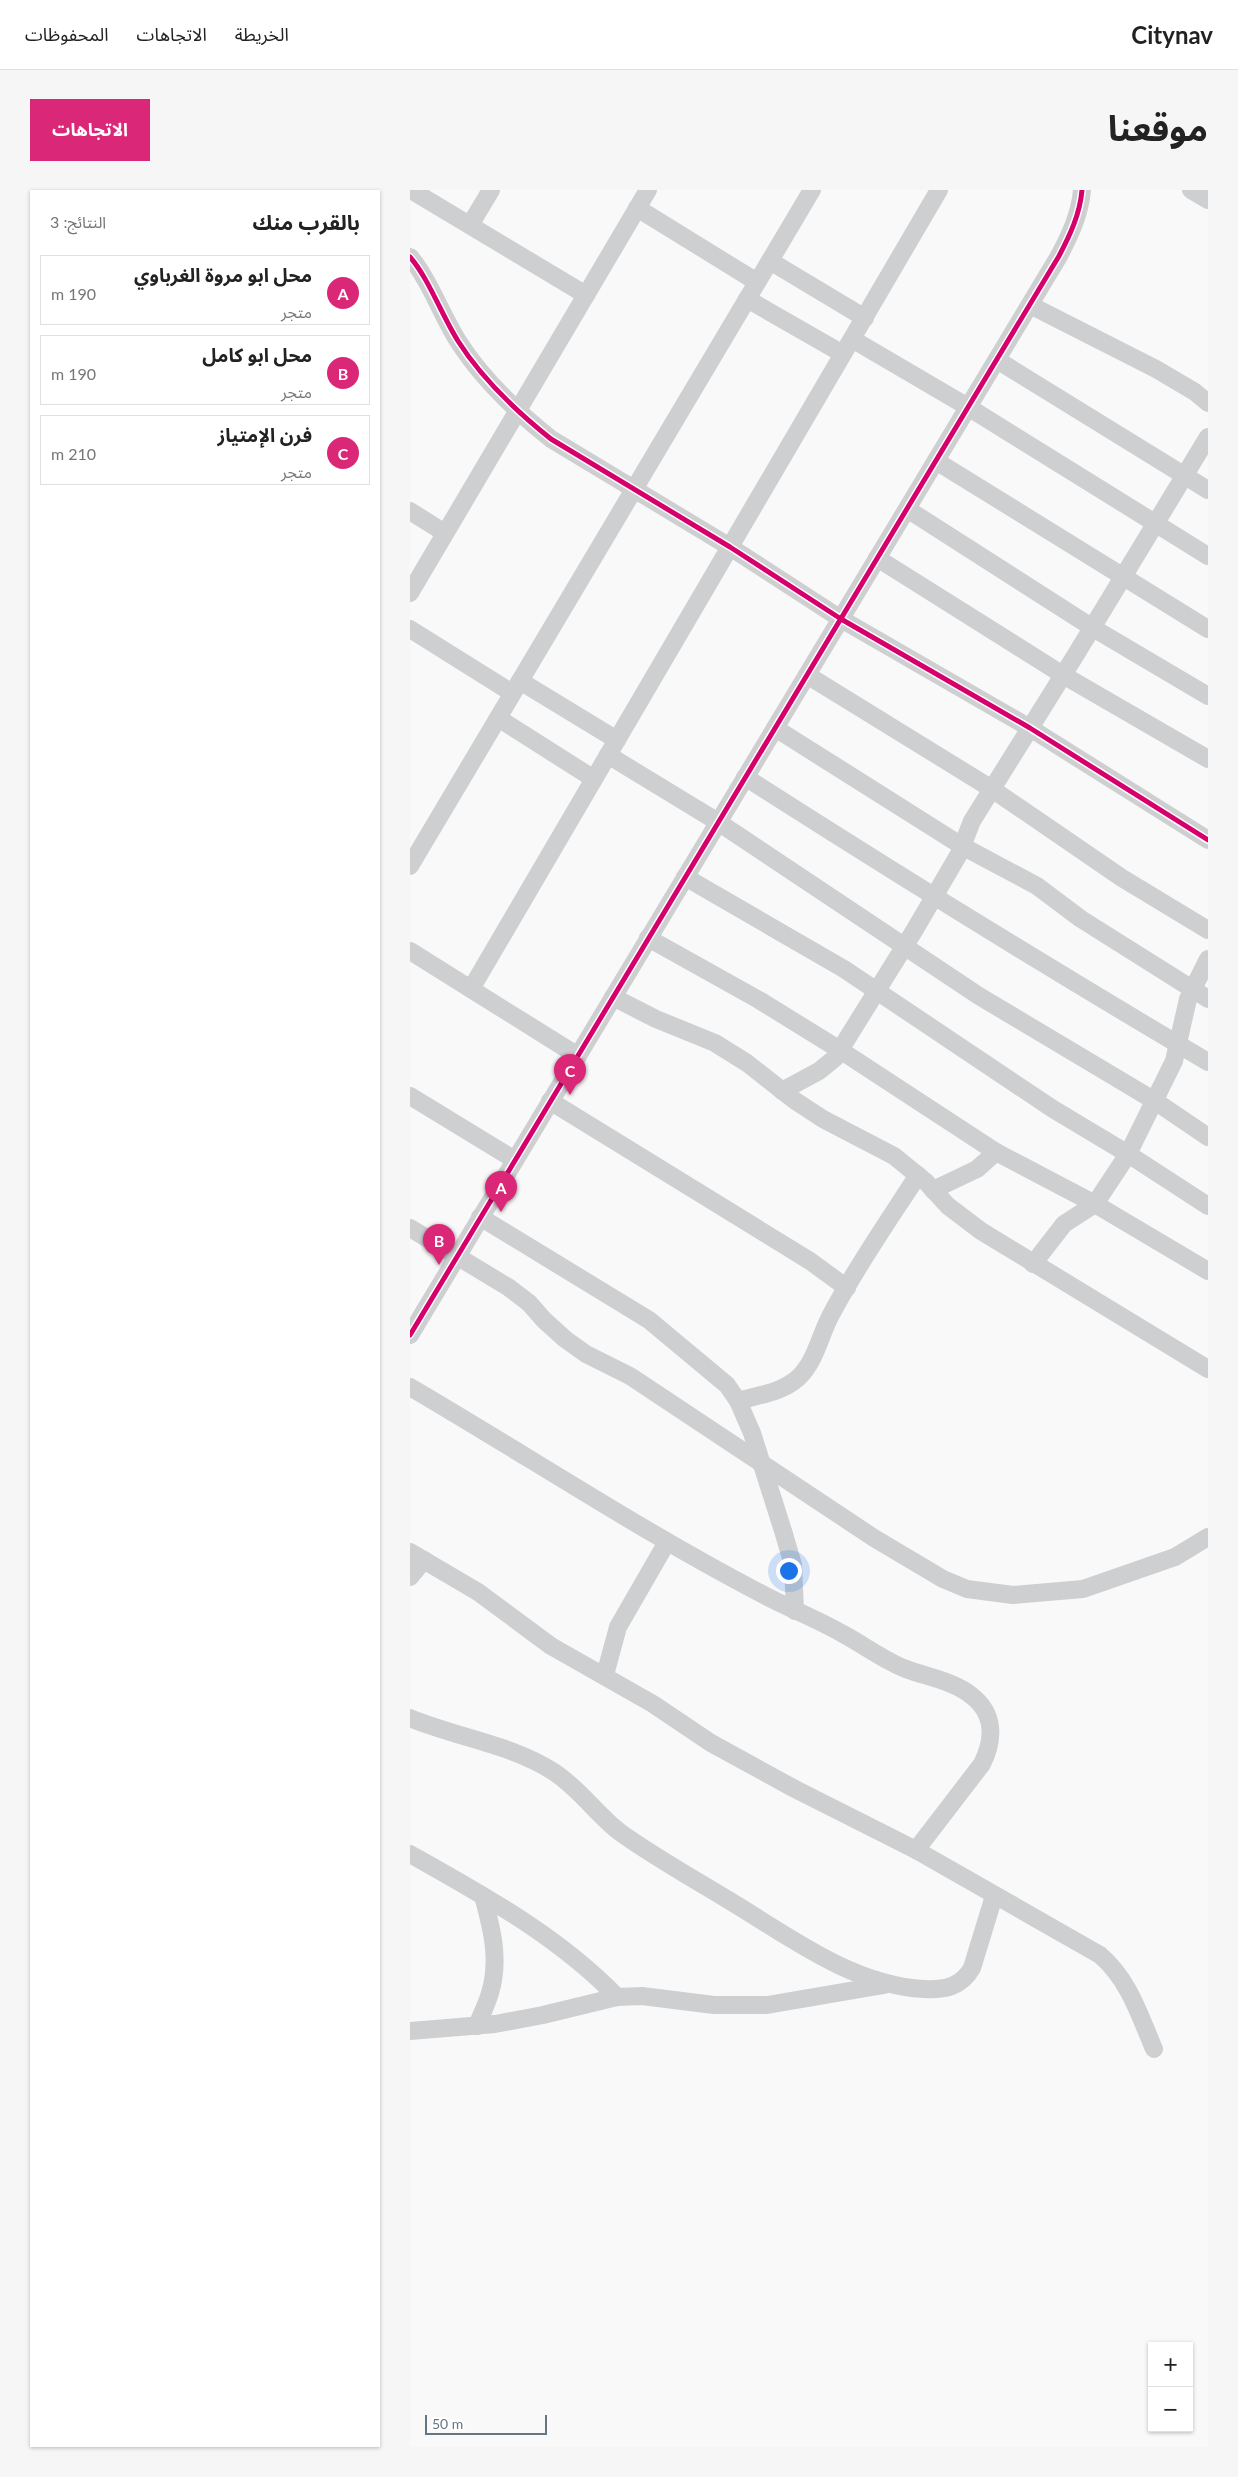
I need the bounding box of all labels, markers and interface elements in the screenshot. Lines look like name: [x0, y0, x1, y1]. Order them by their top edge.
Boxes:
text: Citynav: [1131, 20, 1213, 49]
text: المحفوظات: [25, 23, 109, 45]
text: الاتجاهات: [137, 23, 207, 45]
text: الخريطة: [235, 23, 289, 45]
button: الاتجاهات: [30, 99, 150, 161]
text: موقعنا: [1108, 106, 1208, 148]
text: بالقرب منك: [253, 209, 360, 234]
text: النتائج: 3: [50, 212, 106, 231]
text: محل ابو مروة الغرباوي: [134, 263, 312, 286]
text: 190 m: [51, 284, 96, 303]
text: A: [337, 284, 349, 303]
text: متجر: [281, 302, 312, 321]
text: محل ابو كامل: [202, 343, 312, 366]
text: 190 m: [51, 364, 96, 383]
text: B: [338, 364, 348, 383]
text: متجر: [281, 382, 312, 401]
text: فرن الإمتياز: [218, 423, 312, 446]
text: 210 m: [51, 444, 96, 463]
text: C: [338, 444, 348, 463]
text: متجر: [281, 462, 312, 481]
pin: C: [554, 1054, 586, 1095]
pin: A: [485, 1171, 517, 1212]
pin: B: [423, 1224, 455, 1265]
your location: [776, 1558, 802, 1584]
map controls: [1148, 2342, 1193, 2432]
button: +: [1148, 2342, 1193, 2387]
button: −: [1148, 2387, 1193, 2432]
scale bar: [425, 2412, 548, 2435]
text: 50 m: [432, 2415, 463, 2432]

